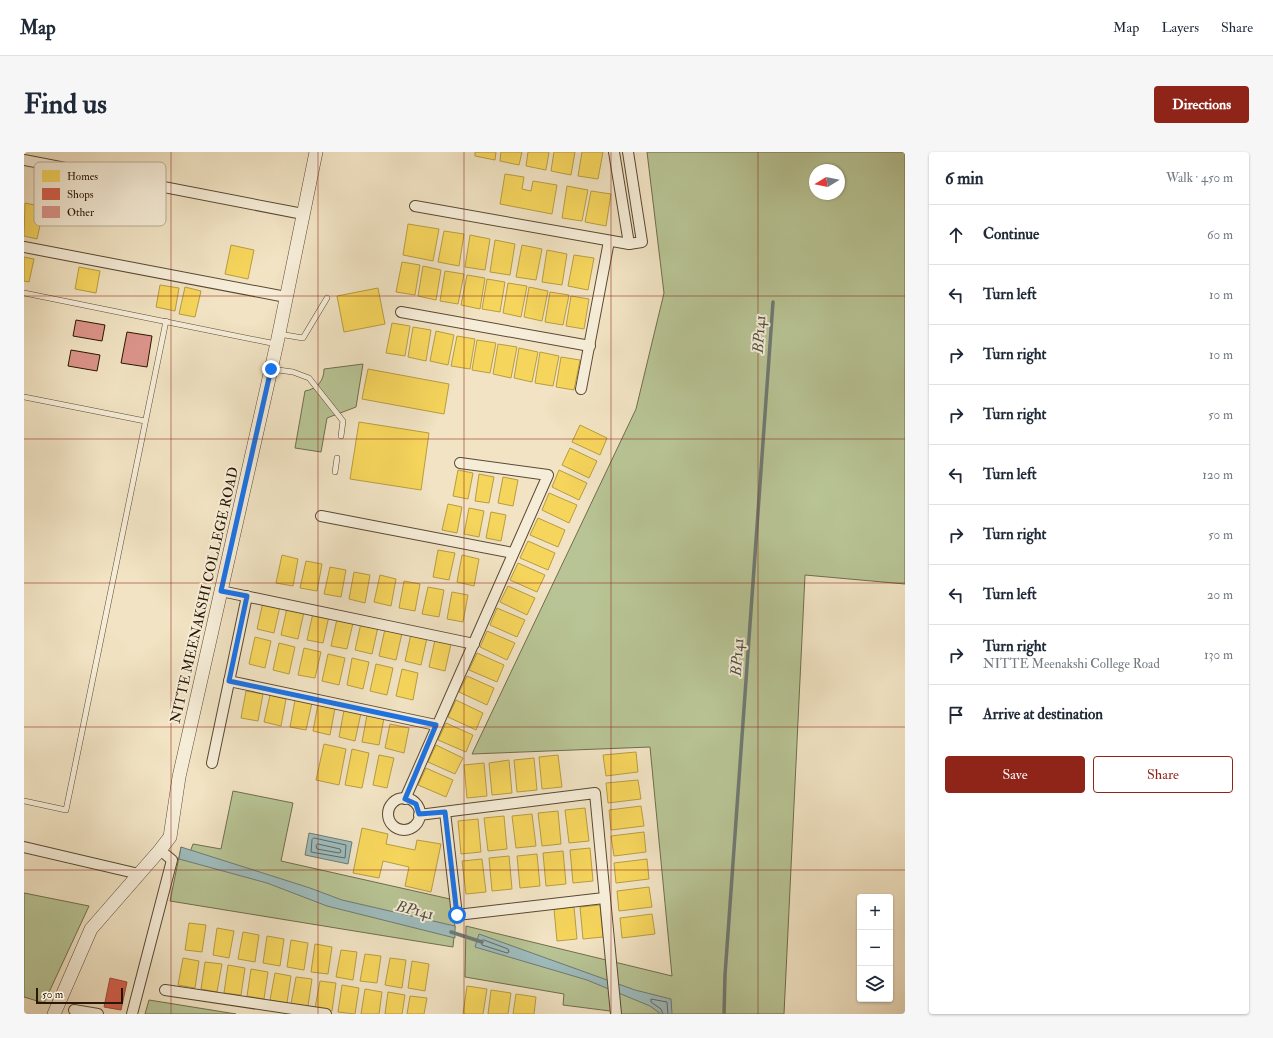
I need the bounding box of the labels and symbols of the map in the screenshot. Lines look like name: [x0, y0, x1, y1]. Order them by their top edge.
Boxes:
legend: [34, 162, 166, 226]
north arrow: [809, 164, 845, 200]
text: Homes: [67, 170, 98, 183]
text: Shops: [67, 188, 94, 202]
text: Other: [67, 206, 95, 219]
water label: BP141: [749, 314, 770, 355]
route end: [262, 360, 280, 378]
street label: NITTE MEENAKSHI COLLEGE ROAD: [167, 465, 242, 725]
water label: BP141: [727, 637, 748, 678]
water label: BP141: [393, 896, 436, 924]
route start: [448, 906, 466, 924]
scale bar: [36, 986, 123, 1005]

